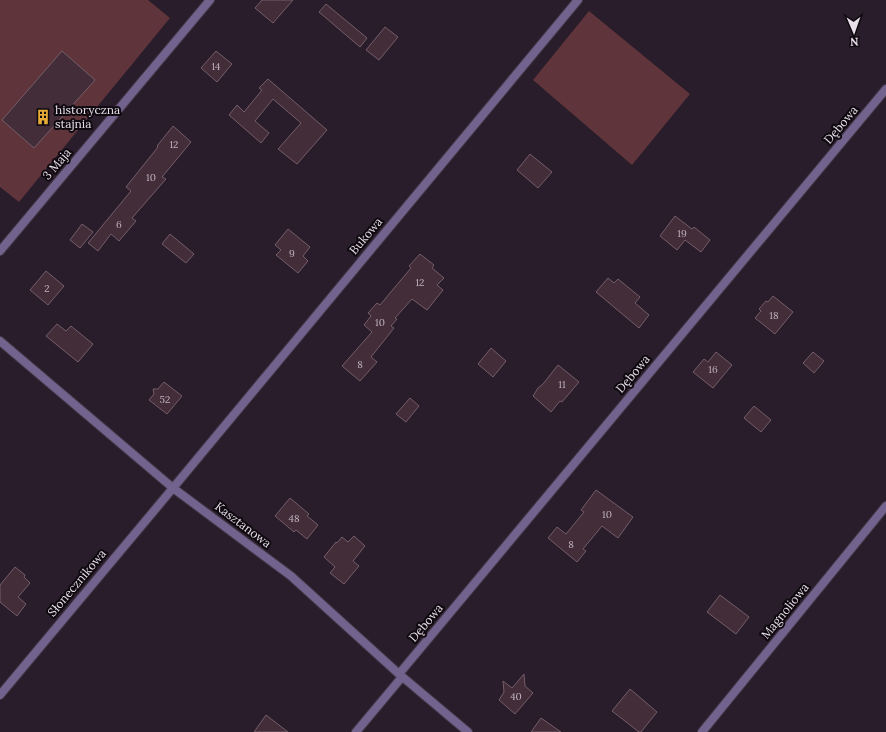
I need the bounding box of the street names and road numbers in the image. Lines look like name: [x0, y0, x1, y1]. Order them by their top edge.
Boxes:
street label: Dębowa: [820, 103, 861, 147]
street label: 3 Maja: [39, 145, 74, 182]
street label: Bukowa: [346, 214, 385, 257]
street label: Dębowa: [612, 352, 653, 396]
street label: Kasztanowa: [212, 499, 274, 551]
street label: Słonecznikowa: [44, 546, 109, 619]
street label: Magnoliowa: [758, 580, 812, 642]
street label: Dębowa: [405, 601, 446, 645]

